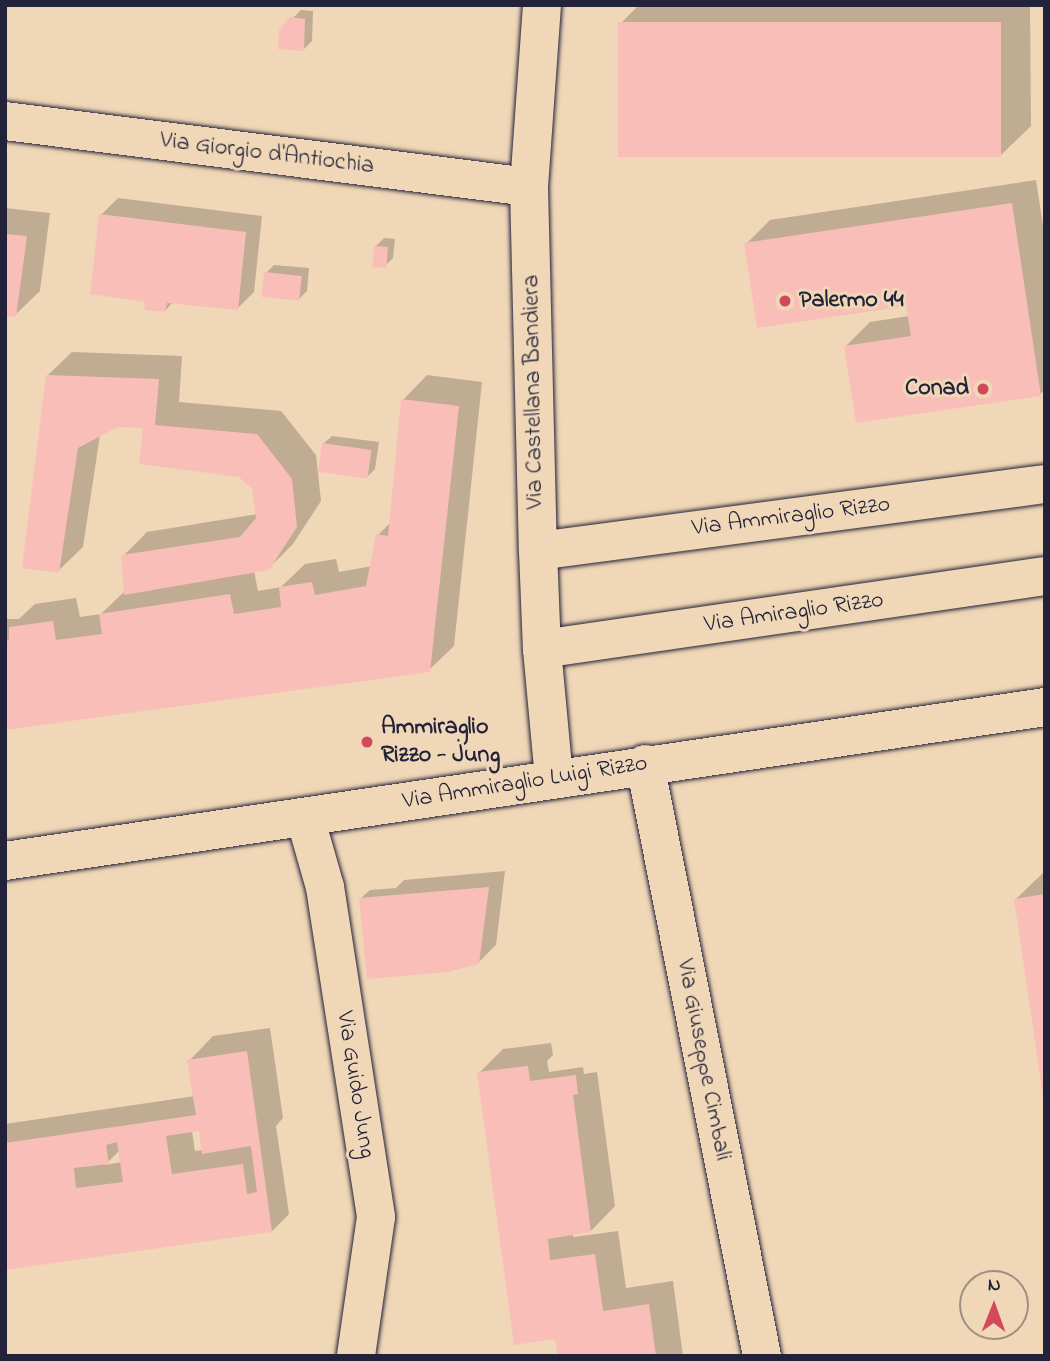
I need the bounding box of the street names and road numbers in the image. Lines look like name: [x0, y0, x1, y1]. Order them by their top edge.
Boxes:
street label: Via Giorgio d'Antiochia: [158, 127, 376, 181]
street label: Via Castellana Bandiera: [518, 274, 550, 510]
street label: Via Ammiraglio Rizzo: [690, 491, 892, 543]
street label: Via Amiraglio Rizzo: [703, 586, 885, 640]
street label: Via Ammiraglio Luigi Rizzo: [401, 749, 649, 817]
street label: Via Giuseppe Cimbali: [669, 957, 737, 1163]
street label: Via Guido Jung: [329, 1009, 381, 1161]

